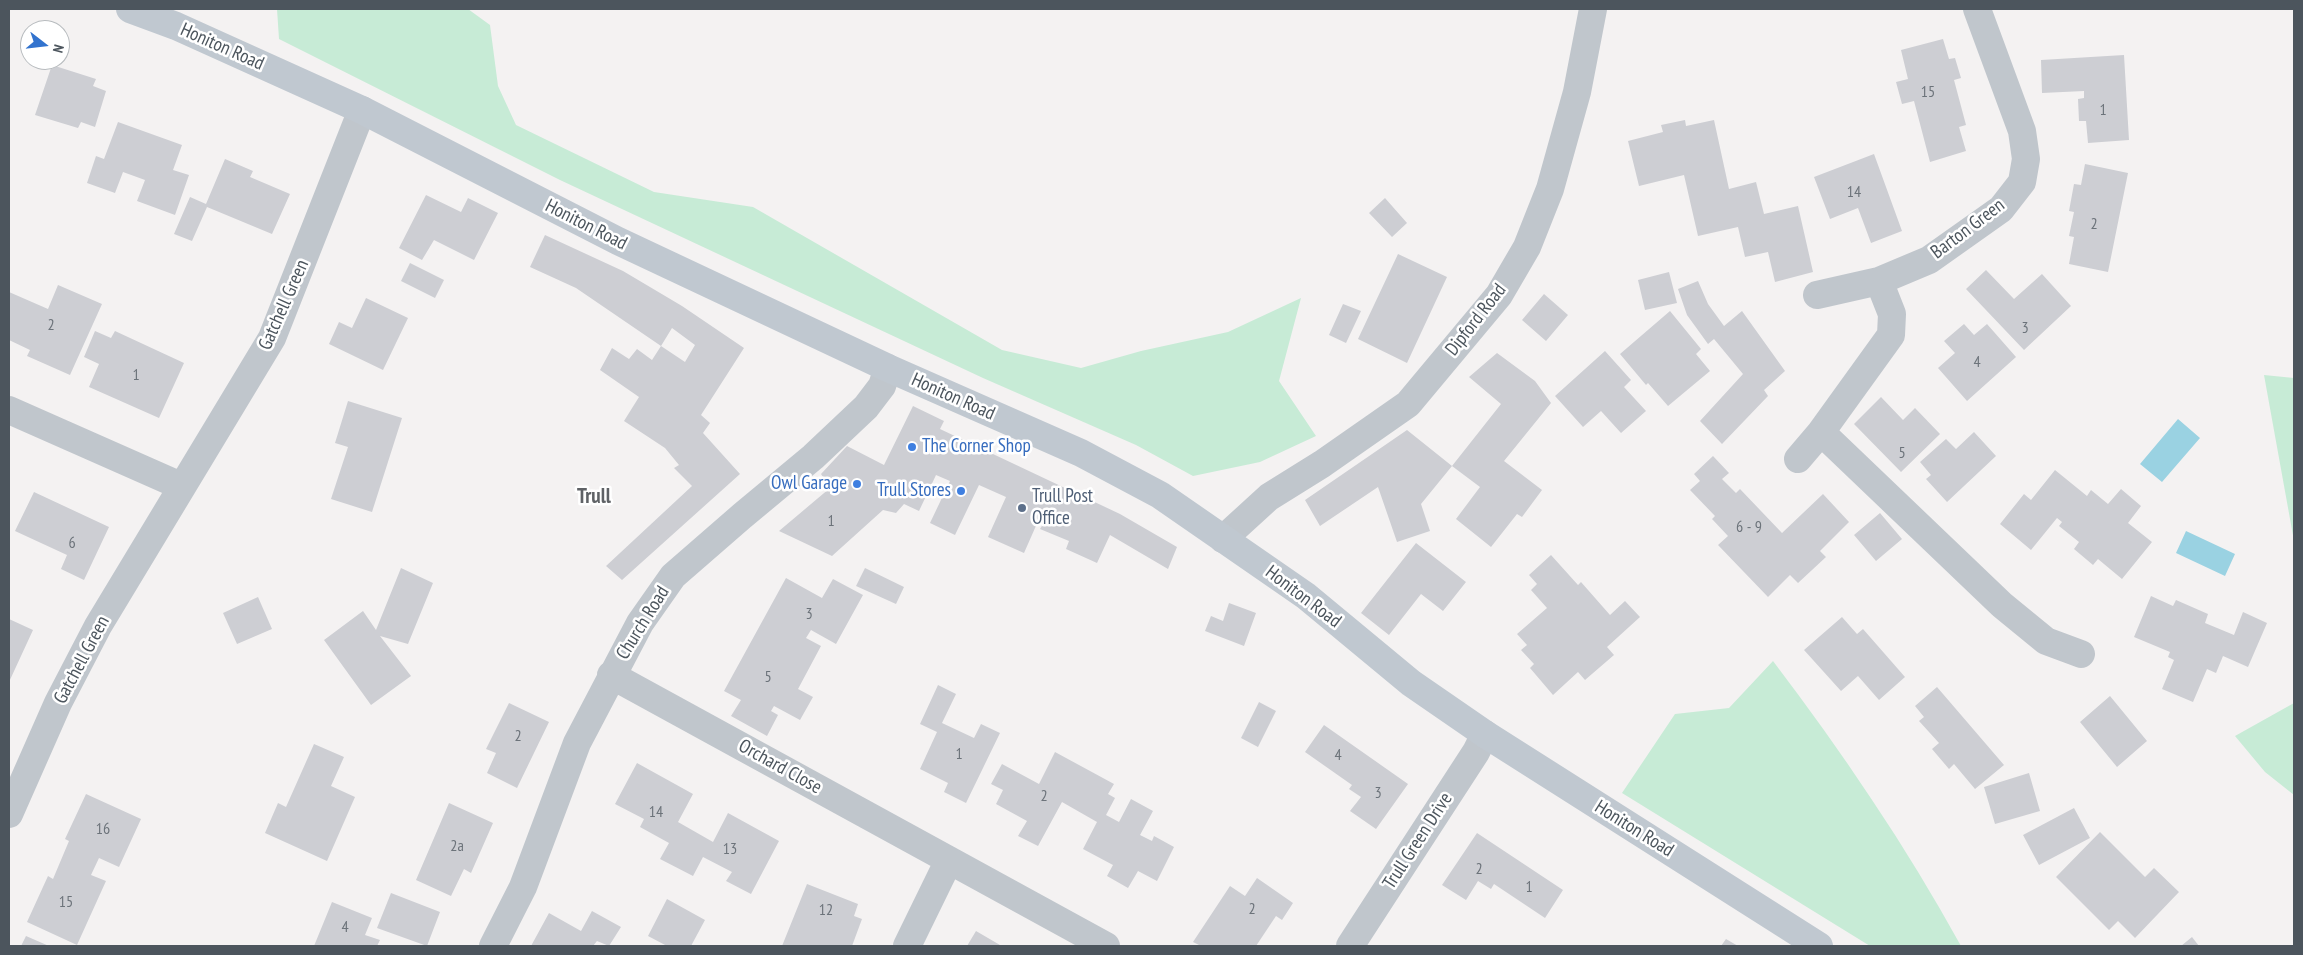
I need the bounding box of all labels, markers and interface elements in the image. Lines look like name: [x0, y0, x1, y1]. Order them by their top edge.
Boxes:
street label: Honiton Road: [177, 19, 267, 75]
north arrow: [20, 20, 70, 70]
text: N: [49, 43, 68, 55]
house number: 15: [1921, 82, 1935, 102]
house number: 1: [2099, 100, 2107, 120]
house number: 14: [1847, 182, 1861, 202]
street label: Barton Green: [1927, 194, 2009, 264]
street label: Honiton Road: [541, 195, 631, 255]
house number: 2: [2090, 214, 2098, 234]
street label: Gatchell Green: [254, 256, 314, 354]
street label: Dipford Road: [1441, 279, 1511, 361]
house number: 2: [47, 315, 55, 335]
house number: 3: [2021, 318, 2029, 338]
house number: 4: [1973, 352, 1981, 372]
house number: 1: [132, 365, 140, 385]
street label: Honiton Road: [908, 369, 998, 425]
place label: The Corner Shop: [922, 436, 1031, 458]
marker: The Corner Shop: [906, 441, 918, 453]
house number: 5: [1898, 443, 1906, 463]
place label: Owl Garage: [771, 473, 847, 495]
marker: Owl Garage: [851, 478, 863, 490]
place label: Trull Stores: [877, 480, 951, 502]
district label: Trull: [577, 484, 611, 510]
marker: Trull Stores: [955, 485, 967, 497]
place label: Trull Post Office: [1032, 486, 1093, 530]
marker: Trull Post Office: [1016, 502, 1028, 514]
house number: 1: [827, 511, 835, 531]
house number: 6 - 9: [1736, 517, 1762, 537]
house number: 6: [68, 533, 76, 553]
street label: Honiton Road: [1261, 561, 1345, 633]
street label: Church Road: [612, 582, 674, 664]
house number: 3: [805, 604, 813, 624]
street label: Gatchell Green: [49, 612, 115, 708]
house number: 5: [764, 667, 772, 687]
house number: 2: [514, 726, 522, 746]
street label: Orchard Close: [734, 735, 826, 799]
house number: 1: [955, 744, 963, 764]
house number: 4: [1334, 745, 1342, 765]
house number: 3: [1374, 783, 1382, 803]
house number: 2: [1040, 786, 1048, 806]
street label: Trull Green Drive: [1378, 789, 1458, 893]
street label: Honiton Road: [1590, 796, 1678, 862]
house number: 14: [649, 802, 663, 822]
house number: 16: [96, 819, 110, 839]
house number: 2a: [450, 836, 464, 856]
house number: 13: [723, 839, 737, 859]
house number: 2: [1475, 859, 1483, 879]
house number: 1: [1525, 877, 1533, 897]
house number: 15: [59, 892, 73, 912]
house number: 2: [1248, 899, 1256, 919]
house number: 12: [819, 900, 833, 920]
house number: 4: [341, 917, 349, 937]

